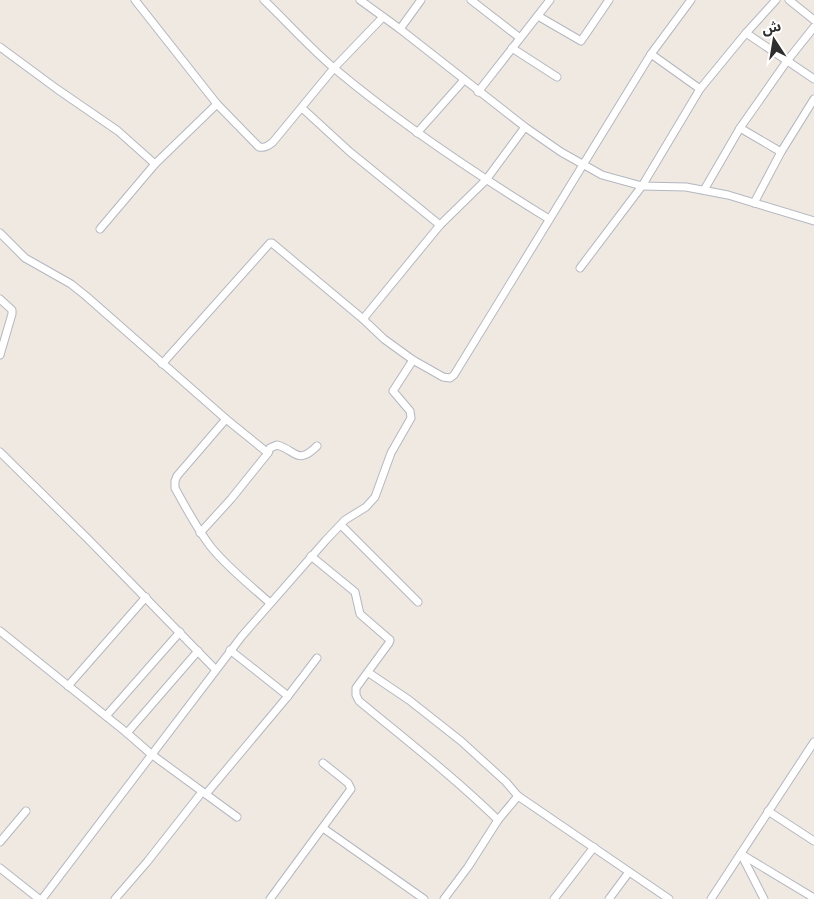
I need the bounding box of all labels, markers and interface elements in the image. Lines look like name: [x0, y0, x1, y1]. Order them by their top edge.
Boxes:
north arrow: [749, 15, 799, 65]
text: ش: [760, 16, 783, 38]

